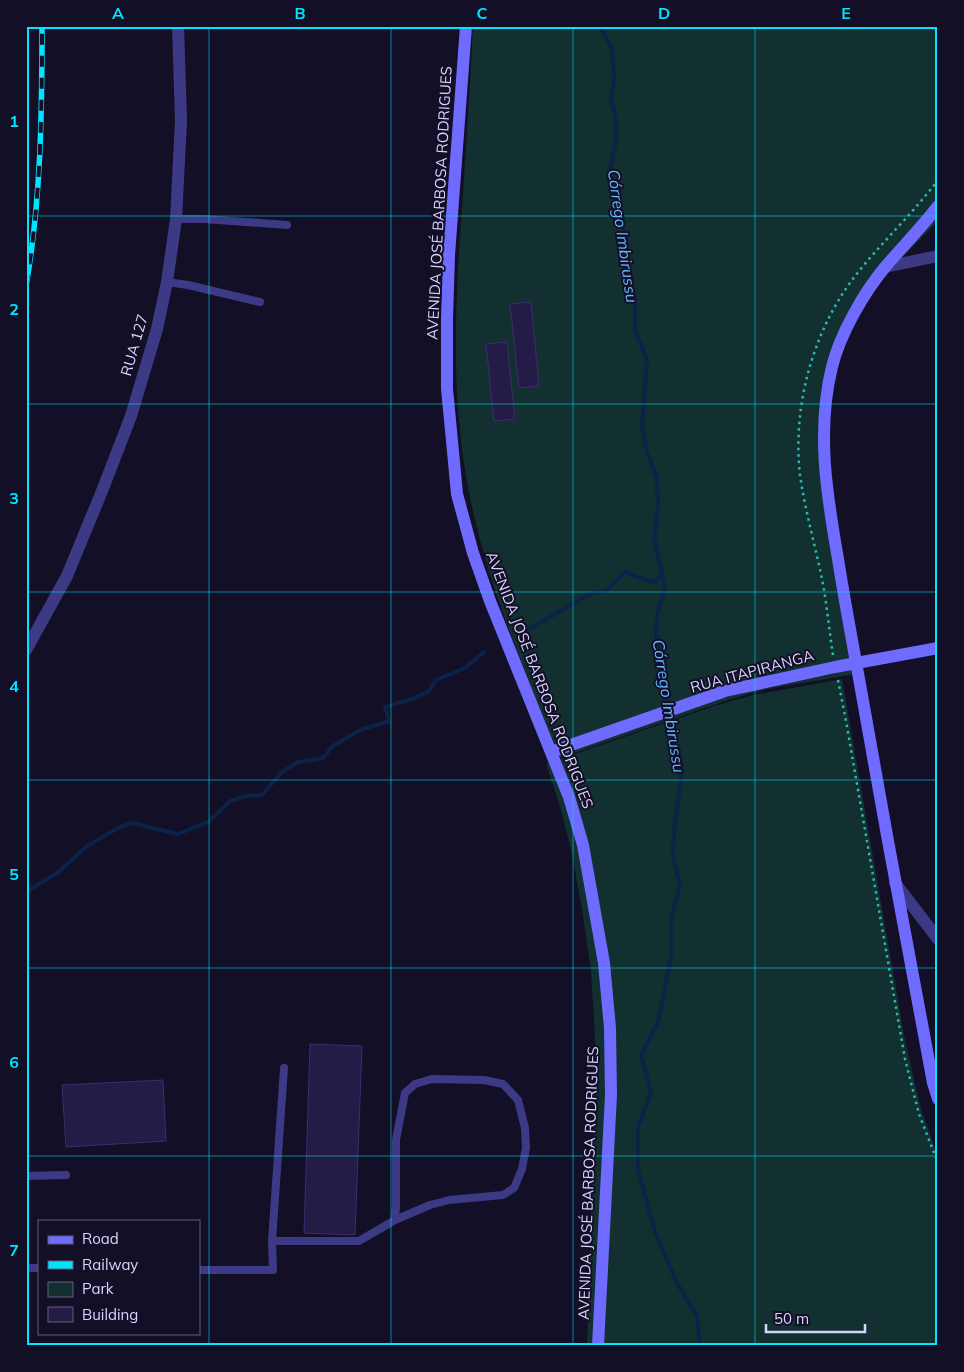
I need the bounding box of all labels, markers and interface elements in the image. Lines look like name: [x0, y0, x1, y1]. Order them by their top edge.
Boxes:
text: A: [112, 3, 124, 23]
text: B: [294, 3, 306, 23]
text: C: [477, 3, 488, 23]
text: D: [658, 3, 670, 23]
text: E: [841, 3, 851, 23]
street label: AVENIDA JOSÉ BARBOSA RODRIGUES: [422, 66, 456, 340]
text: 1: [9, 111, 19, 131]
water label: Córrego Imbirussu: [604, 168, 642, 304]
text: 2: [9, 299, 19, 319]
street label: RUA 127: [116, 312, 152, 378]
text: 3: [9, 488, 19, 508]
street label: AVENIDA JOSÉ BARBOSA RODRIGUES: [482, 549, 598, 811]
water label: Córrego Imbirussu: [649, 638, 689, 774]
street label: RUA ITAPIRANGA: [688, 645, 816, 697]
text: 4: [9, 676, 19, 696]
text: 5: [9, 864, 19, 884]
street label: AVENIDA JOSÉ BARBOSA RODRIGUES: [574, 1046, 602, 1320]
text: 6: [9, 1052, 19, 1072]
legend: [38, 1220, 200, 1334]
text: Road: [82, 1229, 119, 1248]
text: 7: [9, 1240, 19, 1260]
text: Railway: [82, 1255, 138, 1274]
text: Park: [82, 1279, 114, 1298]
scale bar: [766, 1302, 865, 1334]
text: Building: [82, 1305, 138, 1324]
text: 50 m: [774, 1309, 809, 1328]

